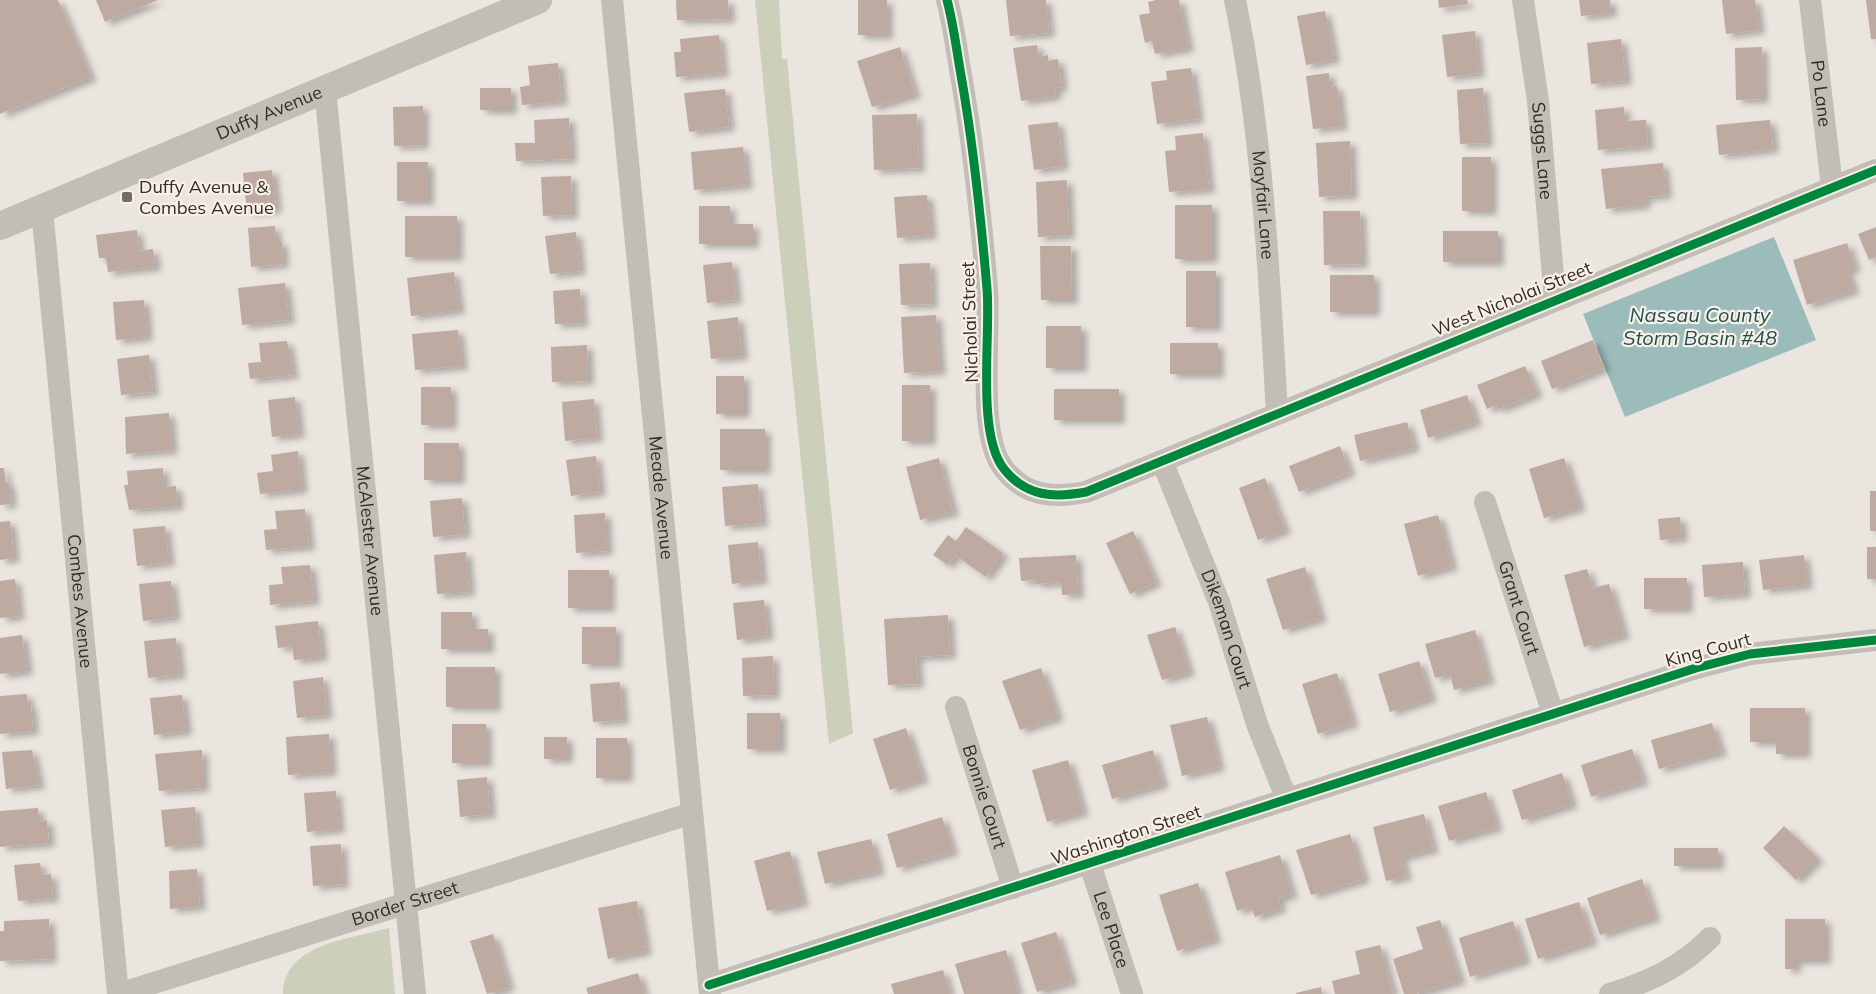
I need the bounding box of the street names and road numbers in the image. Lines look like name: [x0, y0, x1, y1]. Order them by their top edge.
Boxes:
street label: Po Lane: [1806, 59, 1837, 128]
street label: Duffy Avenue: [213, 80, 325, 145]
street label: Suggs Lane: [1527, 101, 1558, 200]
street label: Mayfair Lane: [1247, 149, 1280, 260]
street label: West Nicholai Street: [1429, 256, 1595, 341]
street label: Nicholai Street: [956, 261, 983, 383]
street label: Meade Avenue: [644, 435, 679, 560]
street label: McAlester Avenue: [352, 465, 389, 617]
street label: Combes Avenue: [63, 533, 98, 669]
street label: Grant Court: [1494, 558, 1545, 658]
street label: Dikeman Court: [1196, 566, 1257, 691]
street label: King Court: [1663, 627, 1753, 672]
street label: Bonnie Court: [958, 741, 1012, 852]
street label: Washington Street: [1048, 799, 1204, 870]
street label: Border Street: [349, 876, 461, 931]
street label: Lee Place: [1089, 888, 1135, 971]

